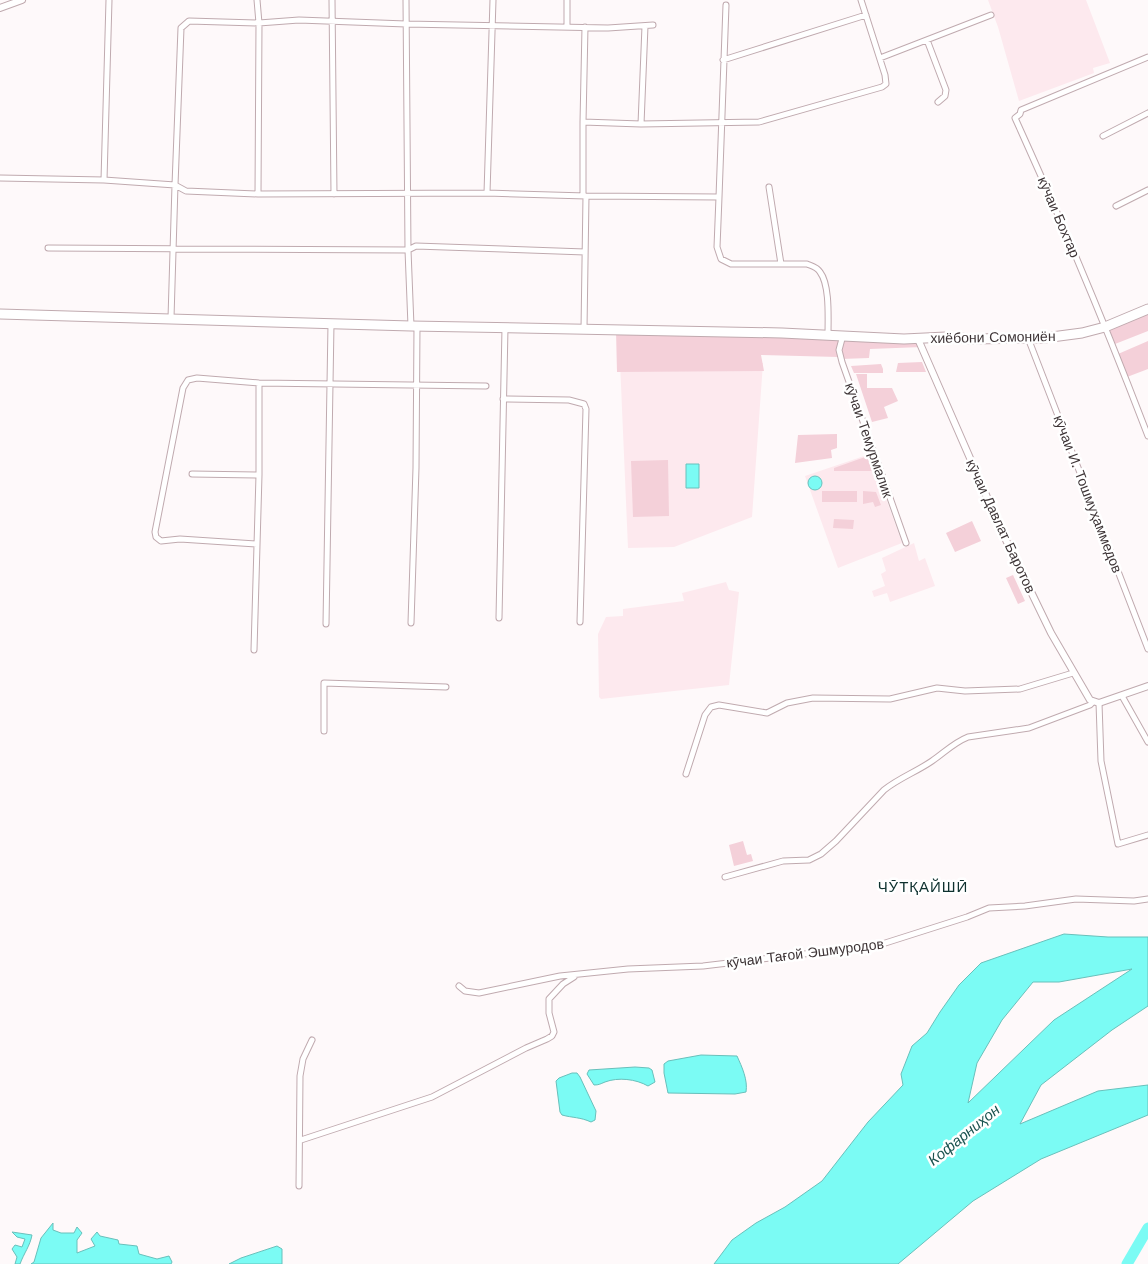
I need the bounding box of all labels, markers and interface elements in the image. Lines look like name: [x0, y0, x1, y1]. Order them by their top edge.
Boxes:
street label: кӯчаи Бохтар: [1035, 174, 1083, 260]
street label: хиёбони Сомониён: [930, 328, 1056, 346]
street label: кӯчаи Темурмалик: [842, 381, 896, 500]
street label: кӯчаи И. Тошмуҳаммедов: [1051, 413, 1125, 575]
street label: кӯчаи Давлат Баротов: [963, 457, 1039, 595]
district label: ЧӮТҚАЙШӢ: [878, 878, 968, 896]
street label: кӯчаи Тағой Эшмуродов: [725, 935, 885, 971]
water label: Кофарниҳон: [924, 1101, 1004, 1169]

